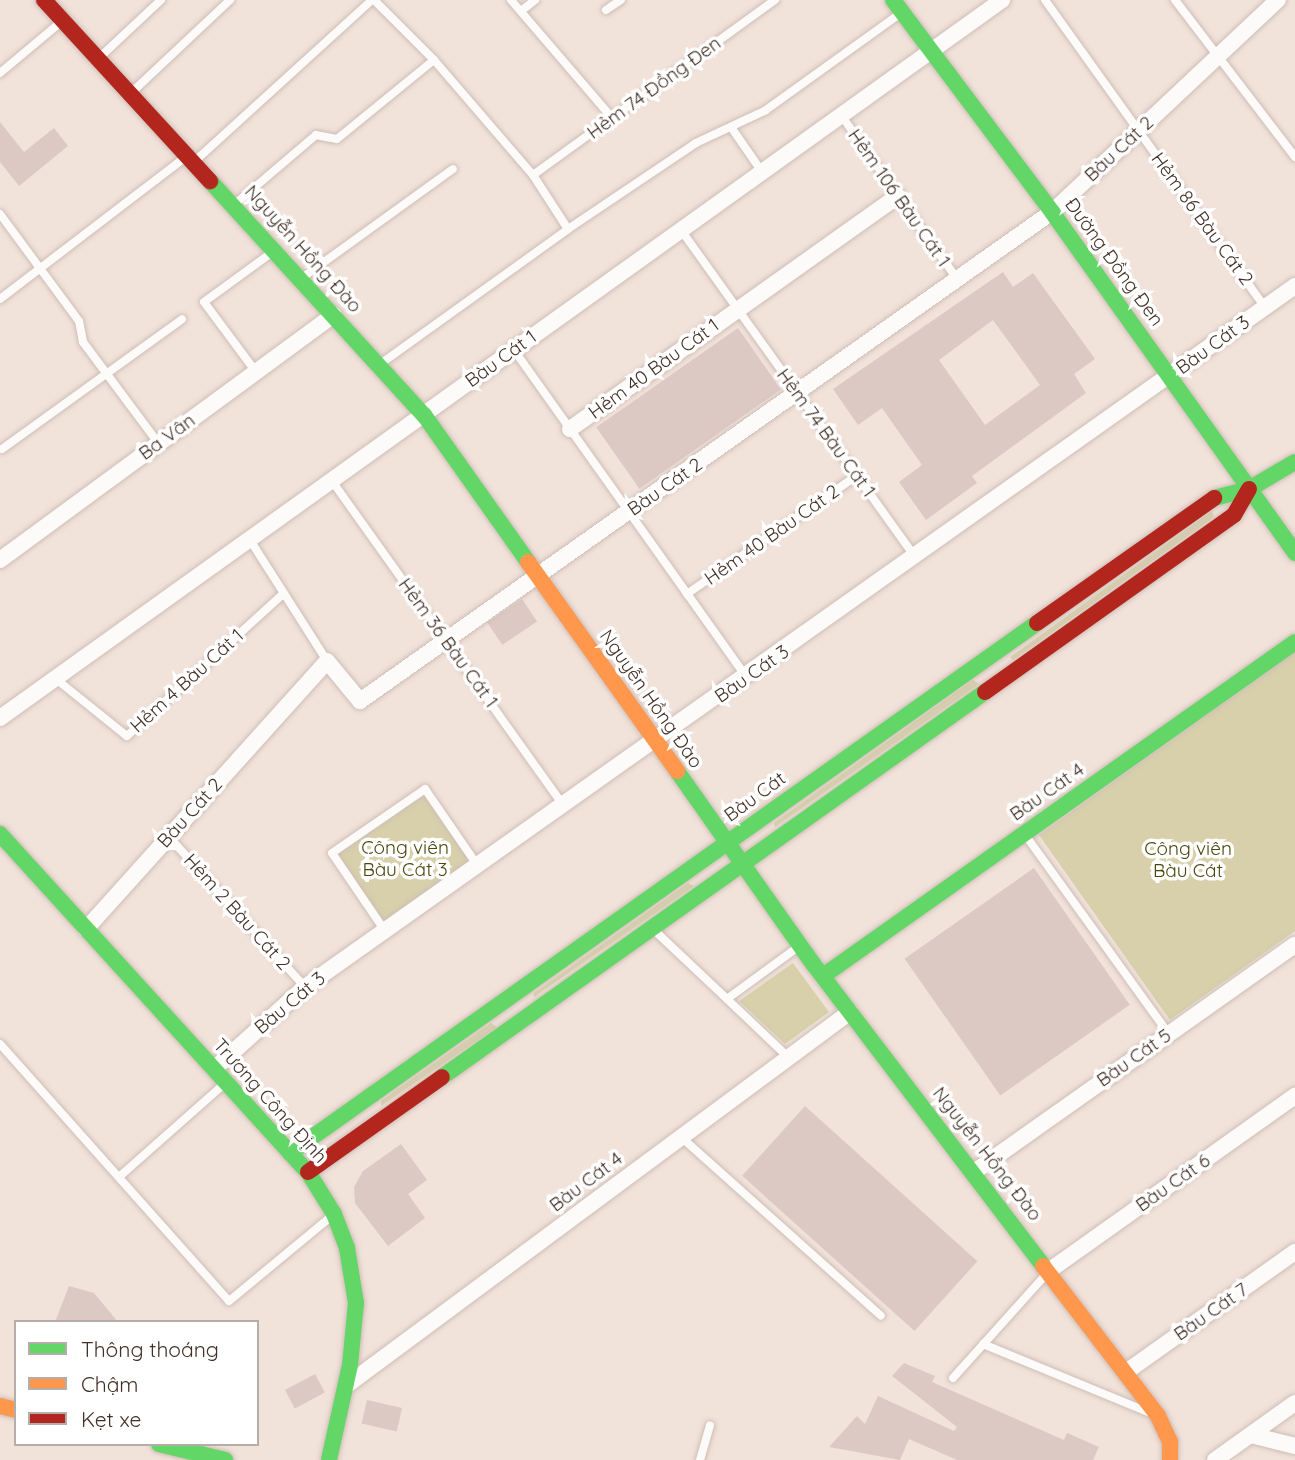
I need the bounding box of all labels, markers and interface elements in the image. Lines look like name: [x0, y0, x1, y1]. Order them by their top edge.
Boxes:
street label: Hẻm 74 Đồng Đen: [583, 32, 725, 144]
street label: Bàu Cát 2: [1080, 111, 1158, 187]
street label: Hẻm 106 Bàu Cát 1: [843, 125, 955, 271]
street label: Hẻm 86 Bàu Cát 2: [1146, 148, 1258, 290]
street label: Nguyễn Hồng Đào: [240, 181, 366, 317]
street label: Đường Đồng Đen: [1060, 194, 1168, 330]
street label: Bàu Cát 3: [1172, 311, 1254, 379]
street label: Hẻm 40 Bàu Cát 1: [584, 314, 724, 424]
street label: Bàu Cát 1: [461, 326, 541, 392]
street label: Hẻm 74 Bàu Cát 1: [772, 364, 880, 502]
street label: Ba Vân: [134, 409, 200, 465]
street label: Bàu Cát 2: [623, 453, 707, 521]
street label: Hẻm 40 Bàu Cát 2: [700, 480, 844, 590]
street label: Hẻm 36 Bàu Cát 1: [393, 574, 503, 712]
street label: Hẻm 4 Bàu Cát 1: [126, 624, 248, 738]
street label: Nguyễn Hồng Đào: [595, 625, 707, 773]
street label: Bàu Cát 3: [711, 640, 793, 708]
street label: Bàu Cát 4: [1006, 758, 1088, 826]
street label: Bàu Cát: [720, 767, 790, 827]
street label: Bàu Cát 2: [153, 774, 227, 852]
park label: Công viên Bàu Cát 3: [361, 837, 449, 881]
park label: Công viên Bàu Cát: [1144, 838, 1232, 882]
street label: Hẻm 2 Bàu Cát 2: [179, 849, 295, 975]
street label: Bàu Cát 3: [250, 967, 330, 1039]
street label: Bàu Cát 5: [1092, 1024, 1176, 1092]
street label: Trương Công Định: [208, 1034, 332, 1168]
street label: Nguyễn Hồng Đào: [928, 1082, 1046, 1226]
street label: Bàu Cát 4: [545, 1147, 627, 1217]
street label: Bàu Cát 6: [1131, 1149, 1215, 1217]
street label: Bàu Cát 7: [1170, 1278, 1252, 1346]
legend: [14, 1320, 259, 1446]
text: Thông thoáng: [81, 1336, 219, 1362]
text: Chậm: [81, 1371, 139, 1397]
text: Kẹt xe: [81, 1406, 141, 1432]

